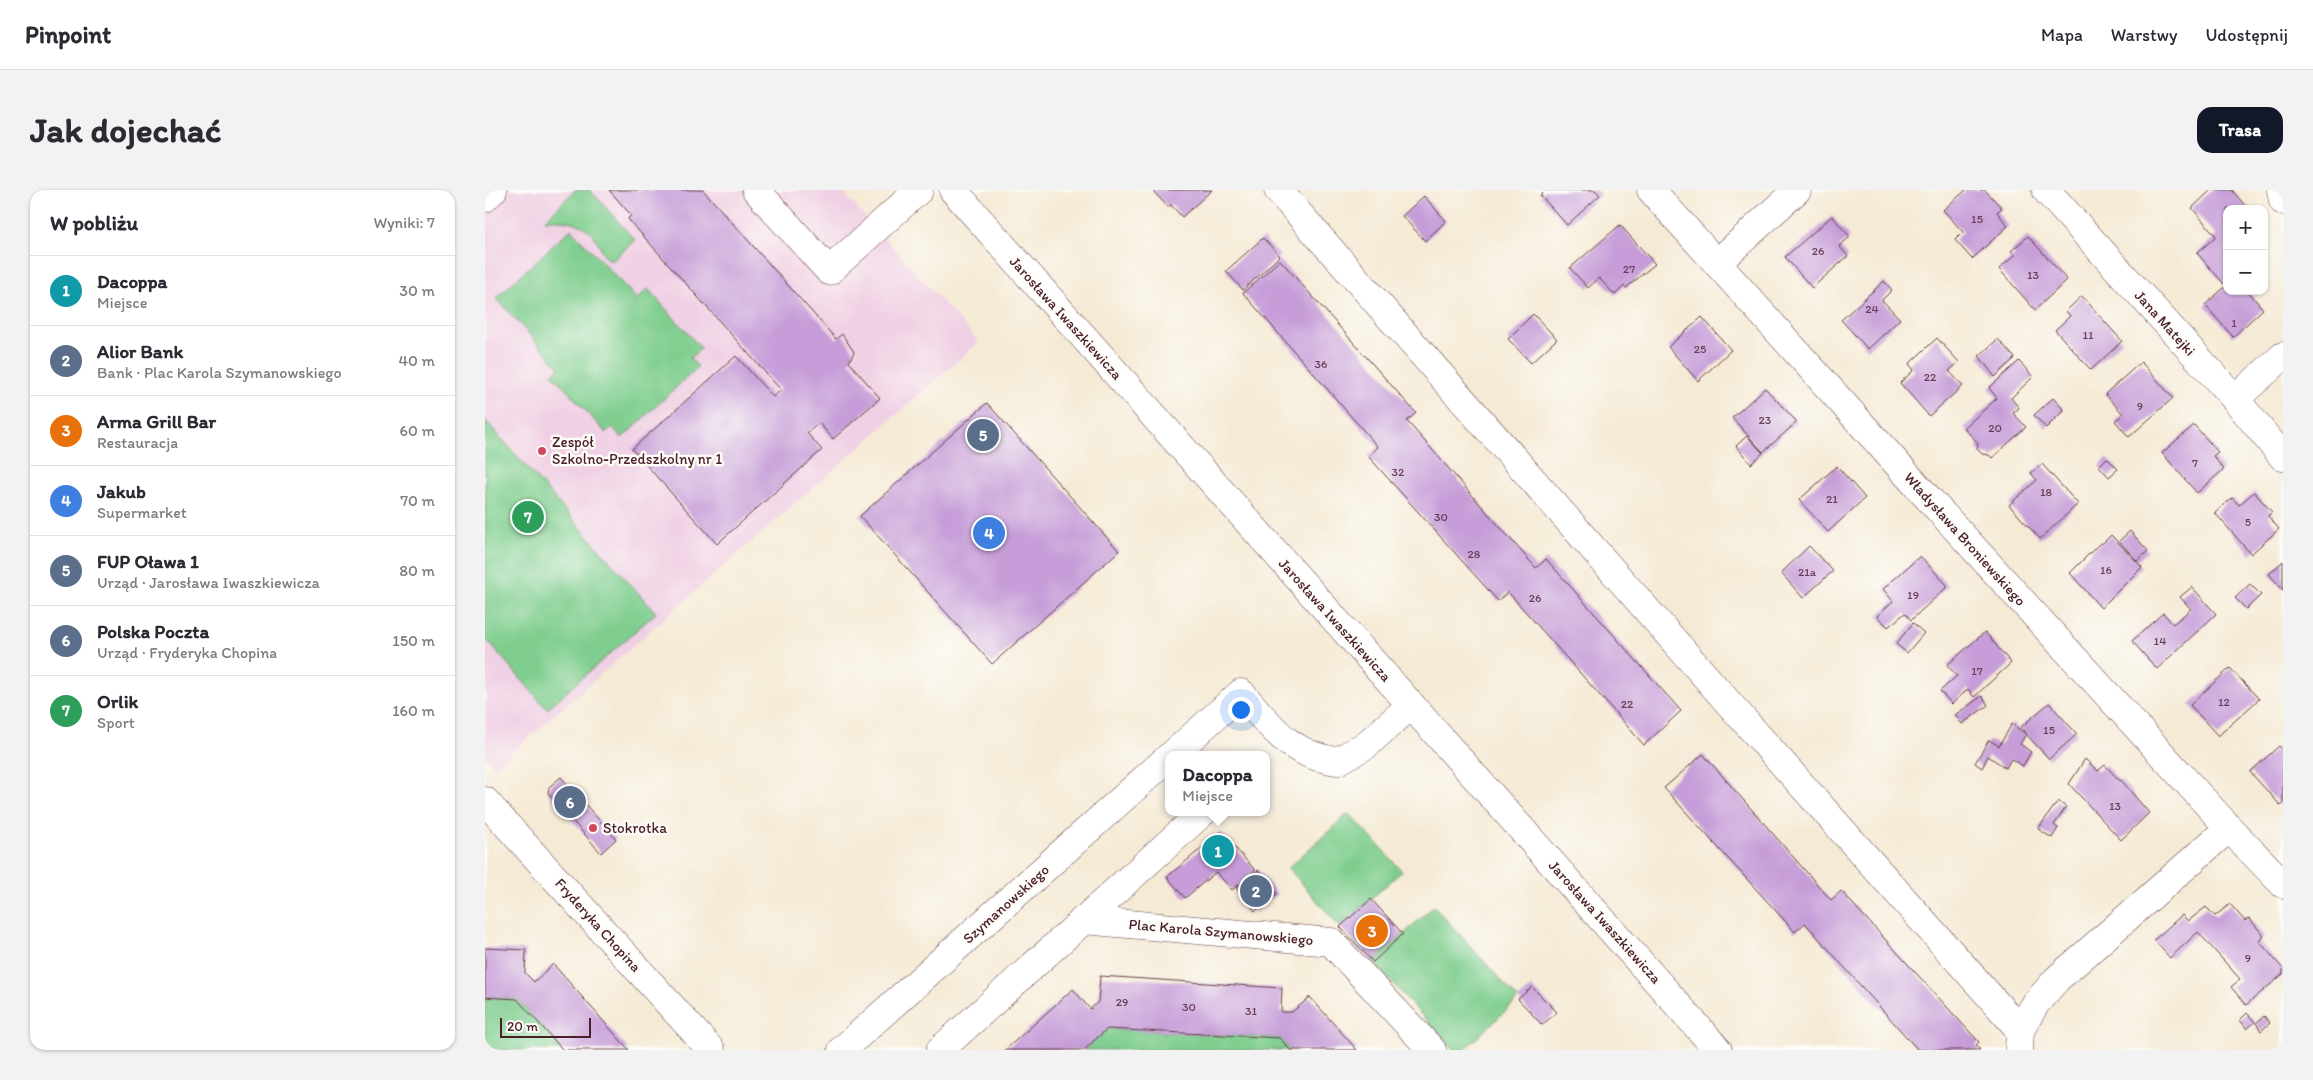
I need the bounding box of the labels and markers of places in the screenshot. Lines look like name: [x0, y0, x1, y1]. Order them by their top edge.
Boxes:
pin: 5: [967, 416, 999, 454]
place label: Zespół Szkolno-Przedszkolny nr 1: [552, 433, 722, 468]
marker: Zespół Szkolno-Przedszkolny nr 1: [536, 445, 548, 457]
pin: 7: [512, 498, 544, 536]
pin: 4: [973, 514, 1005, 552]
pin: 6: [554, 783, 586, 821]
place label: Stokrotka: [603, 819, 667, 837]
marker: Stokrotka: [587, 822, 599, 834]
pin: 1: [1202, 832, 1234, 870]
pin: 2: [1240, 872, 1272, 910]
pin: 3: [1356, 912, 1388, 950]

